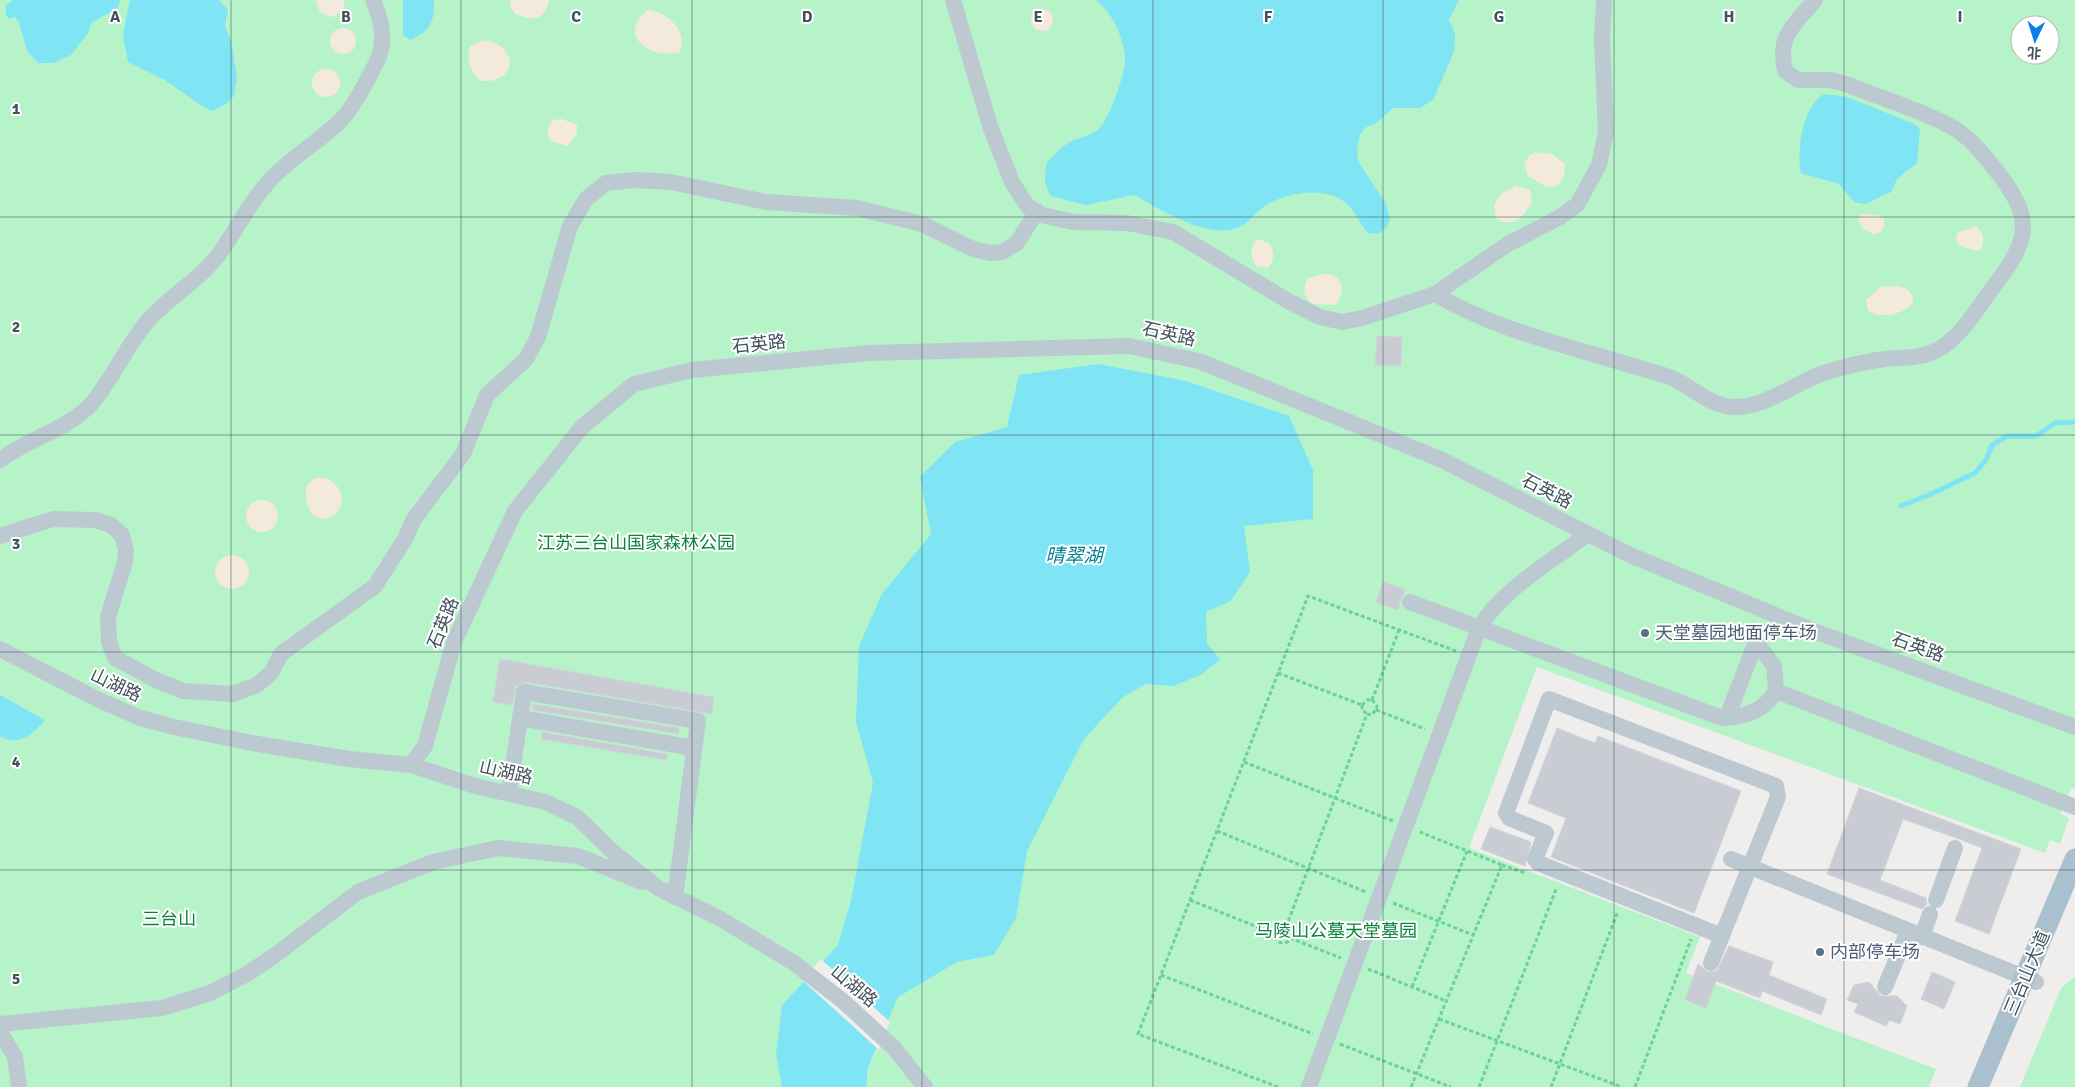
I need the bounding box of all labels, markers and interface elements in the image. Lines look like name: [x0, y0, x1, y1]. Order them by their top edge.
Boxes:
text: A: [110, 7, 121, 27]
text: B: [341, 7, 351, 27]
text: C: [571, 7, 581, 27]
text: D: [802, 7, 813, 27]
text: E: [1033, 7, 1043, 27]
text: F: [1264, 7, 1273, 27]
text: G: [1494, 7, 1504, 27]
text: H: [1724, 7, 1734, 27]
text: I: [1957, 7, 1963, 27]
north arrow: [2010, 15, 2060, 65]
text: 北: [2027, 44, 2042, 61]
text: 1: [12, 99, 21, 119]
text: 2: [12, 317, 20, 337]
street label: 石英路: [1140, 317, 1198, 351]
street label: 石英路: [731, 330, 787, 358]
street label: 石英路: [1518, 469, 1576, 513]
park label: 江苏三台山国家森林公园: [537, 532, 735, 554]
text: 3: [12, 534, 20, 554]
water label: 晴翠湖: [1045, 544, 1105, 568]
street label: 石英路: [423, 594, 463, 652]
place label: 天堂墓园地面停车场: [1655, 622, 1817, 644]
marker: 天堂墓园地面停车场: [1639, 627, 1651, 639]
street label: 石英路: [1889, 627, 1947, 667]
street label: 山湖路: [87, 664, 145, 706]
text: 4: [12, 752, 21, 772]
street label: 山湖路: [477, 755, 535, 789]
park label: 三台山: [142, 908, 196, 930]
park label: 马陵山公墓天堂墓园: [1255, 920, 1417, 942]
street label: 三台山大道: [1999, 927, 2055, 1019]
place label: 内部停车场: [1830, 941, 1920, 963]
marker: 内部停车场: [1814, 946, 1826, 958]
street label: 山湖路: [826, 960, 882, 1012]
text: 5: [12, 969, 20, 989]

